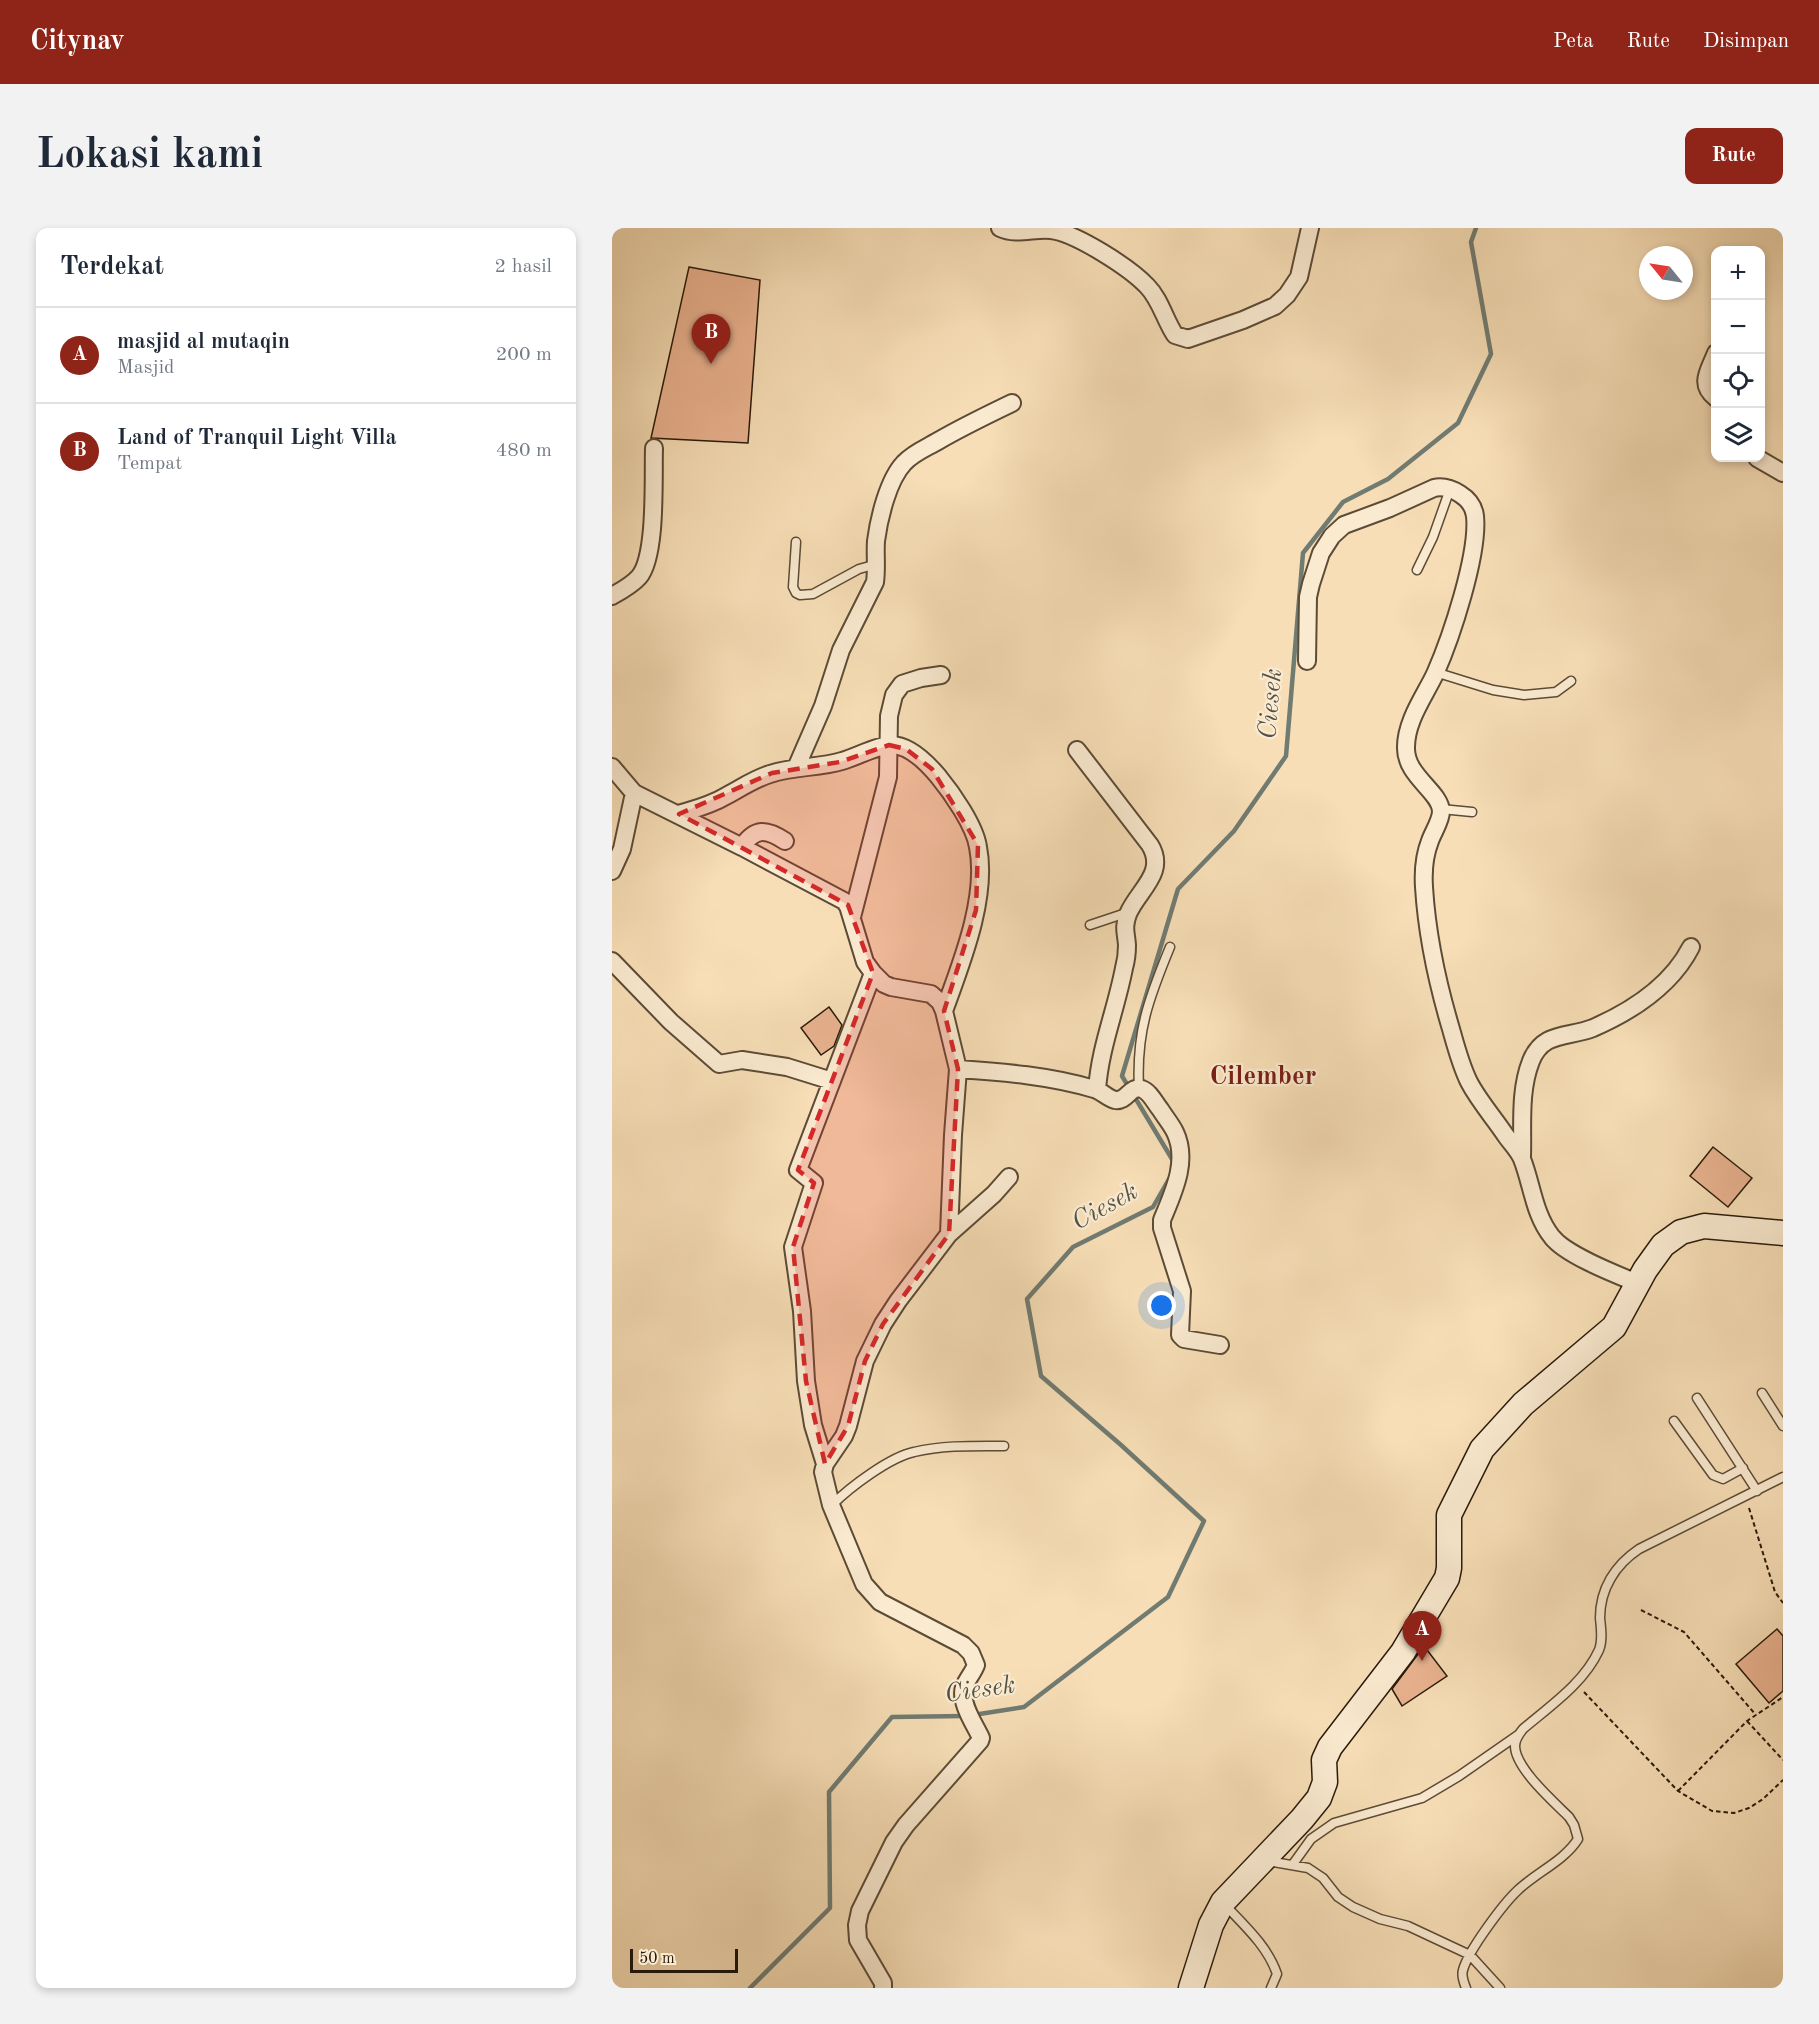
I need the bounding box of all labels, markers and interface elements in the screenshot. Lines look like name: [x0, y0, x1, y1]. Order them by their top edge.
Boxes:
text: Citynav: [30, 28, 125, 56]
text: Peta: [1553, 31, 1594, 52]
text: Rute: [1627, 31, 1670, 52]
text: Disimpan: [1703, 31, 1789, 52]
button: Rute: [1685, 128, 1783, 184]
text: Lokasi kami: [36, 135, 263, 177]
north arrow: [1639, 246, 1693, 300]
map controls: [1711, 246, 1765, 462]
button: +: [1711, 246, 1765, 300]
text: Terdekat: [60, 254, 164, 280]
text: 2 hasil: [495, 257, 552, 277]
button: −: [1711, 300, 1765, 354]
pin: B: [692, 314, 730, 364]
text: masjid al mutaqin: [117, 331, 290, 353]
text: A: [72, 345, 87, 365]
text: 200 m: [496, 345, 552, 365]
button: locate: [1711, 354, 1765, 408]
text: Masjid: [117, 358, 175, 378]
button: layers: [1711, 408, 1765, 462]
text: Land of Tranquil Light Villa: [117, 427, 397, 449]
text: B: [72, 441, 87, 461]
text: 480 m: [496, 441, 552, 461]
text: Tempat: [117, 454, 182, 474]
water label: Ciesek: [1255, 667, 1287, 741]
district label: Cilember: [1209, 1063, 1317, 1090]
water label: Ciesek: [1068, 1178, 1142, 1236]
your location: [1147, 1291, 1176, 1320]
pin: A: [1402, 1612, 1442, 1661]
water label: Ciesek: [943, 1672, 1017, 1708]
scale bar: [630, 1946, 738, 1974]
text: 50 m: [639, 1951, 675, 1967]

